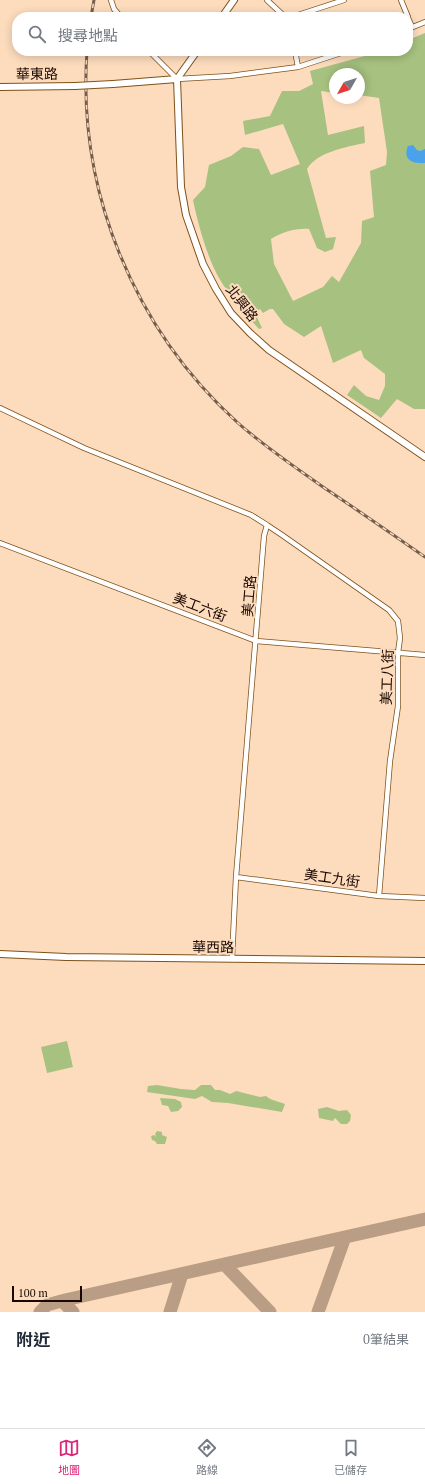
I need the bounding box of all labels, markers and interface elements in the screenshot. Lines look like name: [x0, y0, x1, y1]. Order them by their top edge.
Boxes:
search box: [12, 12, 413, 56]
icon: search: [26, 23, 48, 45]
text: 搜尋地點: [58, 25, 118, 45]
street label: 華東路: [16, 64, 58, 83]
north arrow: [329, 68, 365, 104]
street label: 北興路: [222, 280, 263, 325]
street label: 美工路: [237, 574, 260, 618]
street label: 美工六街: [171, 588, 230, 625]
street label: 美工八街: [376, 649, 397, 705]
street label: 美工九街: [303, 864, 361, 891]
street label: 華西路: [192, 937, 234, 956]
scale bar: [12, 1284, 82, 1303]
text: 100 m: [18, 1286, 48, 1300]
text: 附近: [16, 1328, 50, 1351]
text: 0筆結果: [363, 1330, 409, 1348]
tab: 地圖: [58, 1437, 80, 1477]
tab: 路線: [196, 1437, 218, 1477]
tab: 已儲存: [334, 1437, 367, 1477]

